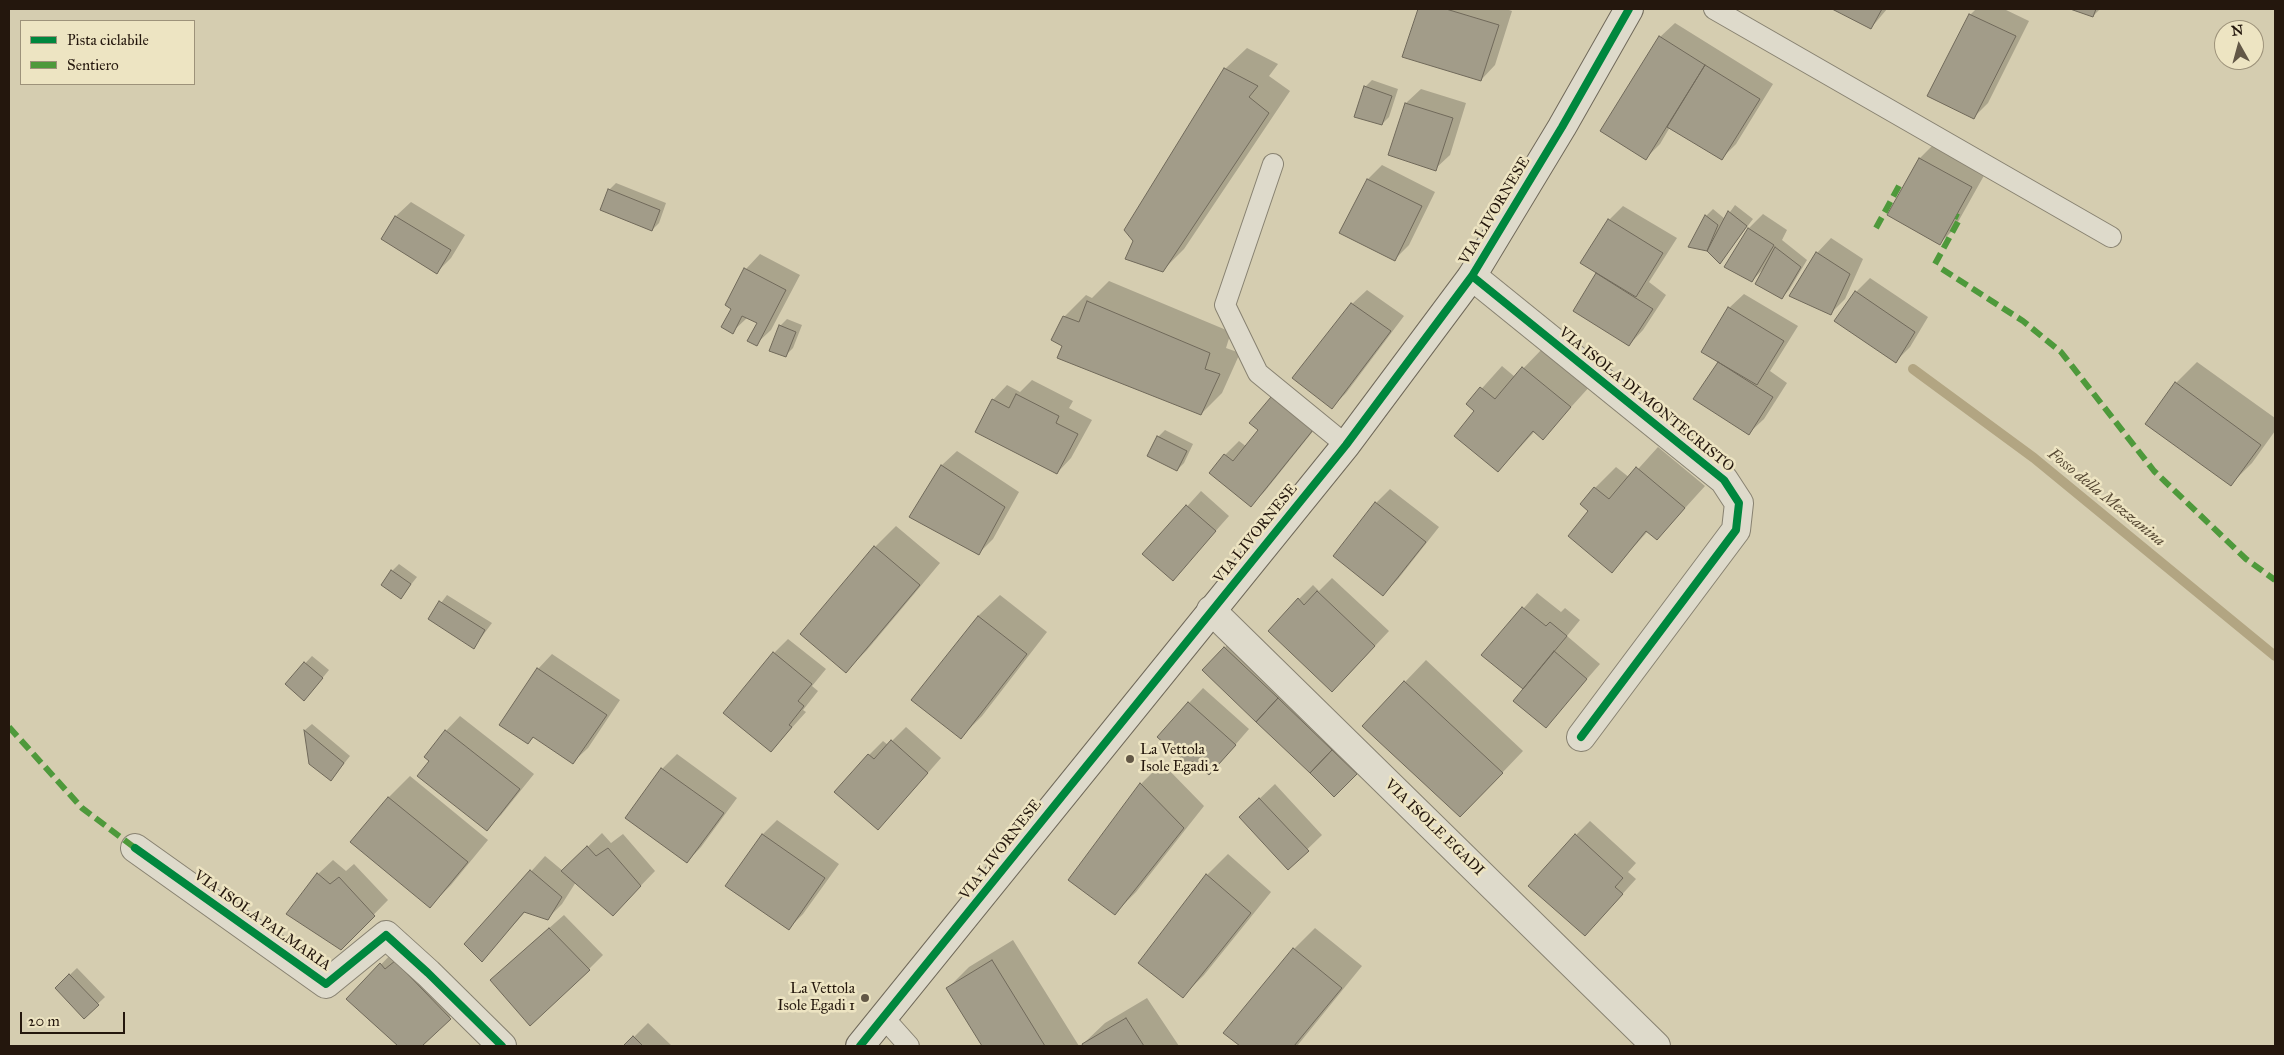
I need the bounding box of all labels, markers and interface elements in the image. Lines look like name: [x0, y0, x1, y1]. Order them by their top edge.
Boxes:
legend: [20, 20, 195, 85]
north arrow: [2214, 20, 2264, 70]
text: N: [2230, 21, 2244, 40]
text: Pista ciclabile: [67, 31, 149, 49]
text: Sentiero: [67, 56, 119, 74]
street label: VIA LIVORNESE: [1456, 154, 1534, 268]
street label: VIA ISOLA DI MONTECRISTO: [1555, 324, 1737, 476]
water label: Fosso della Mezzanina: [2044, 445, 2168, 551]
street label: VIA LIVORNESE: [1210, 481, 1302, 587]
place label: La Vettola Isole Egadi 2: [1140, 741, 1219, 776]
marker: La Vettola Isole Egadi 2: [1124, 753, 1136, 765]
street label: VIA ISOLE EGADI: [1380, 776, 1488, 880]
street label: VIA LIVORNESE: [956, 796, 1046, 904]
street label: VIA ISOLA PALMARIA: [190, 867, 334, 975]
place label: La Vettola Isole Egadi 1: [777, 980, 855, 1015]
marker: La Vettola Isole Egadi 1: [859, 992, 871, 1004]
scale bar: [22, 1002, 128, 1034]
text: 20 m: [28, 1012, 60, 1030]

